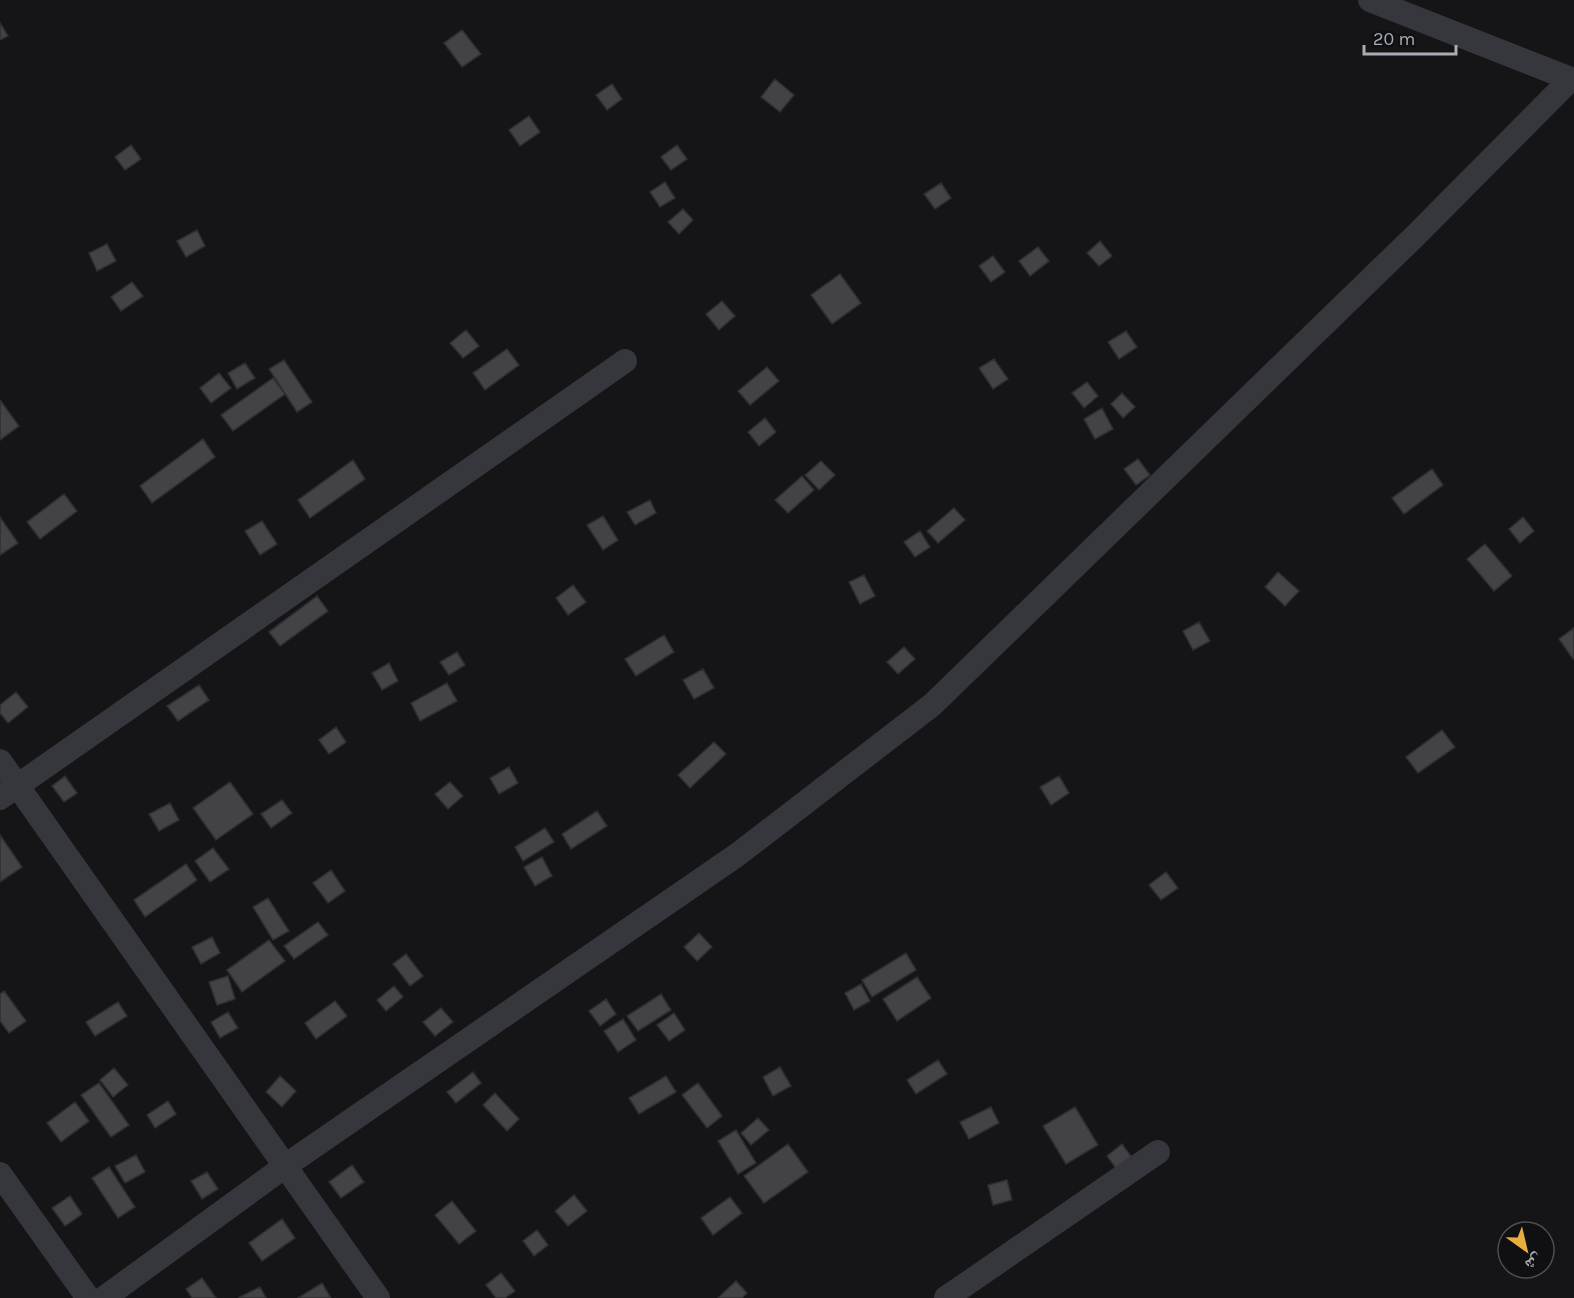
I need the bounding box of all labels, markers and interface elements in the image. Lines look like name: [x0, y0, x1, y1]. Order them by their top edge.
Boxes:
scale bar: [1364, 18, 1456, 56]
text: 20 m: [1373, 28, 1415, 50]
north arrow: [1496, 1220, 1556, 1280]
text: ش: [1522, 1249, 1546, 1275]

